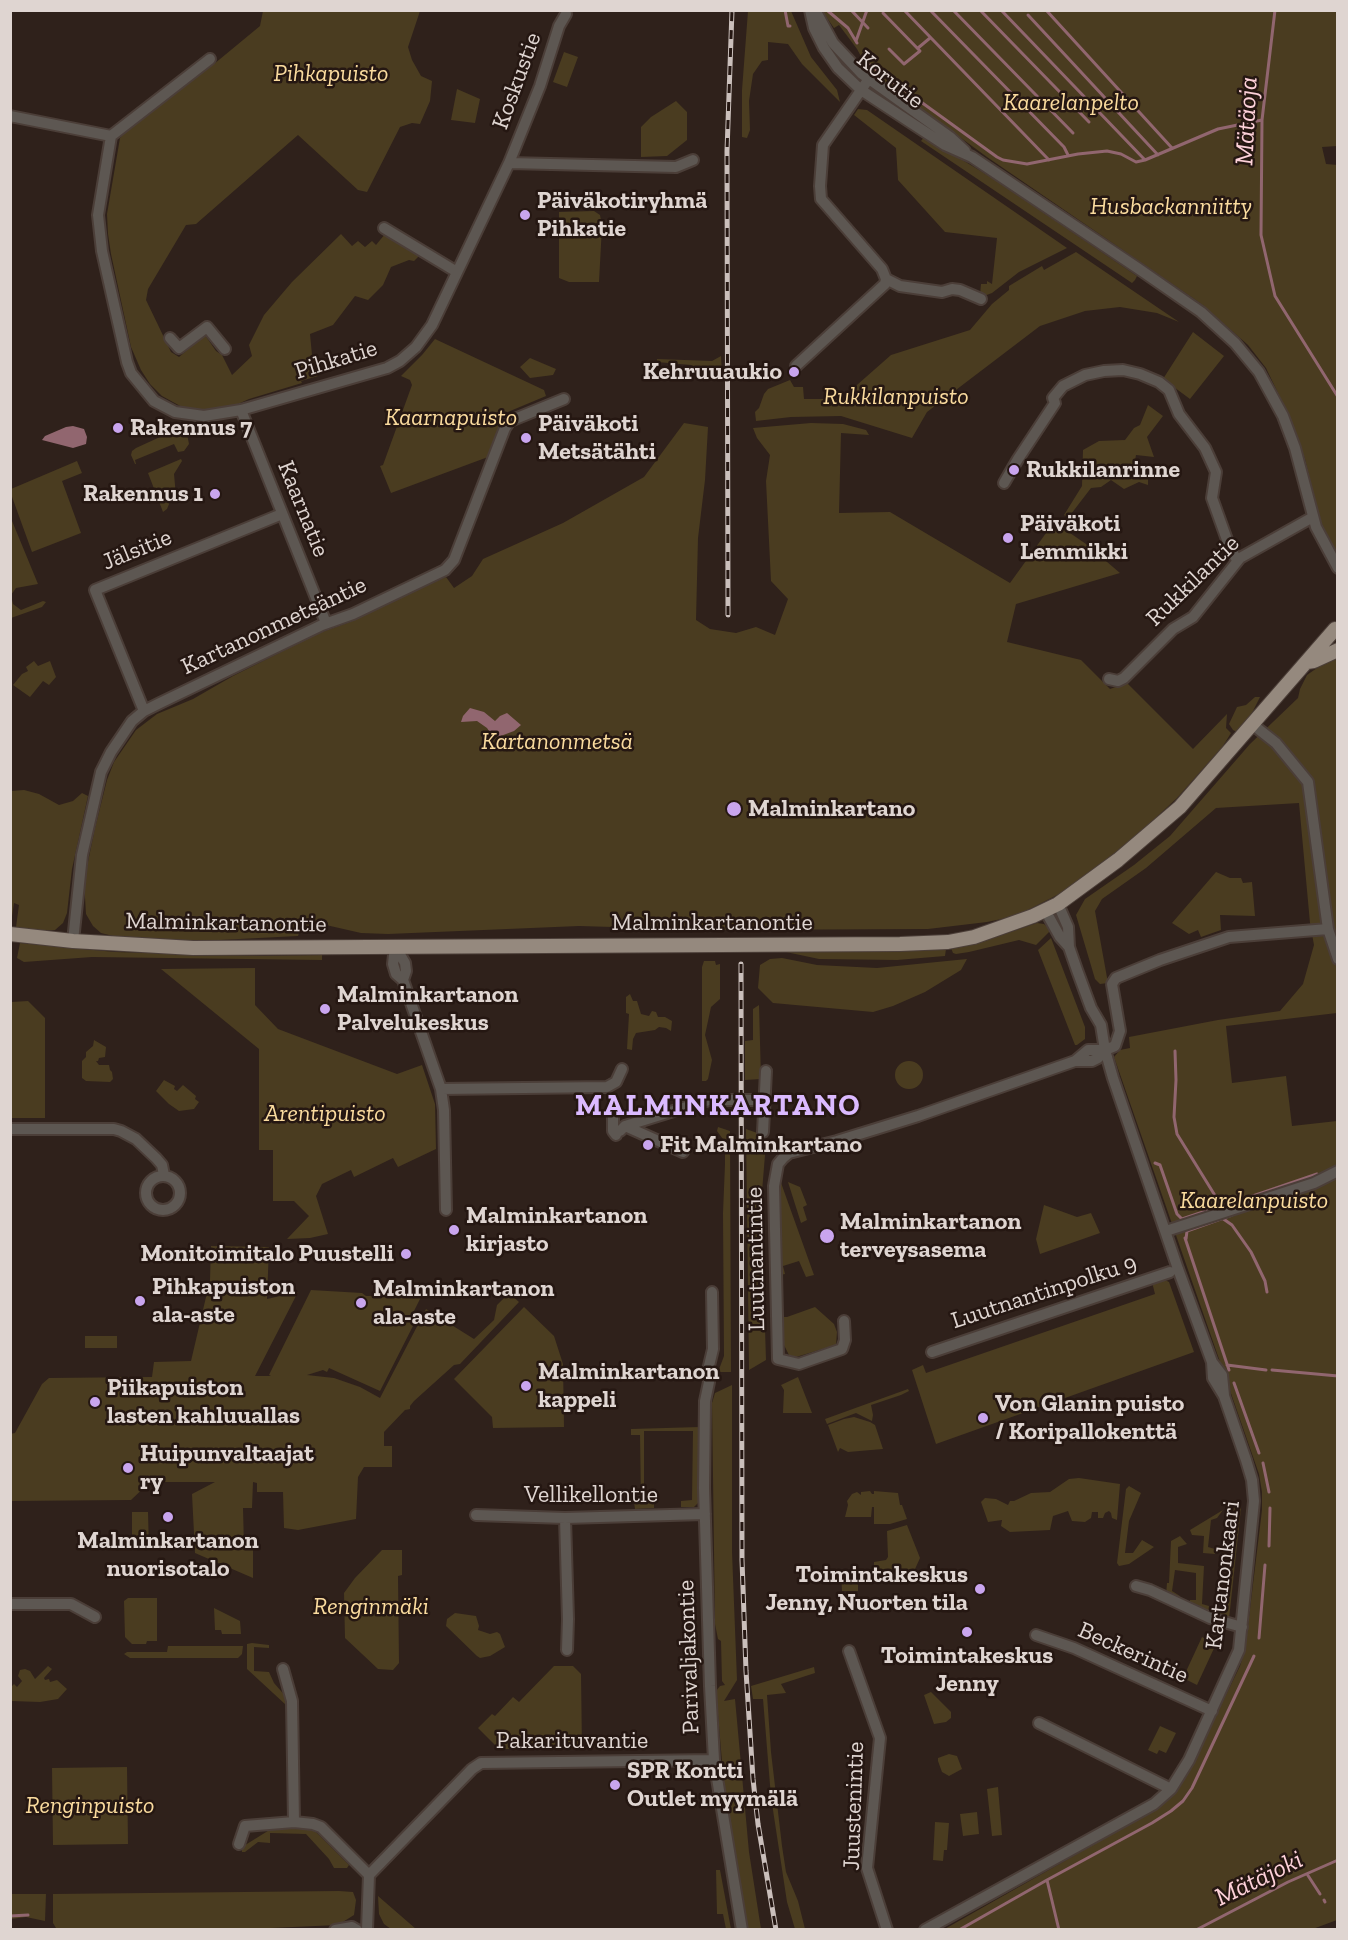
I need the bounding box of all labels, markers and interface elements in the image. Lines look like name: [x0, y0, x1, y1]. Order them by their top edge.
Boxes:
street label: Koskustie: [486, 29, 548, 133]
street label: Korutie: [851, 45, 929, 115]
park label: Pihkapuisto: [273, 60, 389, 88]
water label: Mätäoja: [1229, 76, 1265, 166]
park label: Kaarelanpelto: [1003, 89, 1139, 117]
place label: Päiväkotiryhmä Pihkatie: [537, 187, 707, 243]
park label: Husbackanniitty: [1090, 193, 1252, 221]
marker: Päiväkotiryhmä Pihkatie: [518, 208, 532, 222]
street label: Pihkatie: [291, 334, 381, 386]
place label: Kehruuaukio: [643, 358, 782, 386]
marker: Kehruuaukio: [787, 365, 801, 379]
park label: Rukkilanpuisto: [823, 383, 969, 411]
park label: Kaarnapuisto: [385, 404, 517, 432]
place label: Päiväkoti Metsätähti: [538, 410, 656, 466]
place label: Rakennus 7: [130, 414, 252, 442]
marker: Rakennus 7: [111, 421, 125, 435]
marker: Päiväkoti Metsätähti: [519, 431, 533, 445]
place label: Rukkilanrinne: [1026, 456, 1180, 484]
street label: Kaarnatie: [271, 457, 335, 561]
marker: Rukkilanrinne: [1007, 463, 1021, 477]
place label: Rakennus 1: [83, 480, 203, 508]
marker: Rakennus 1: [208, 487, 222, 501]
place label: Päiväkoti Lemmikki: [1020, 510, 1128, 566]
street label: Jälsitie: [98, 523, 176, 577]
street label: Rukkilantie: [1140, 529, 1246, 633]
marker: Päiväkoti Lemmikki: [1001, 531, 1015, 545]
street label: Kartanonmetsäntie: [177, 570, 371, 682]
park label: Kartanonmetsä: [481, 728, 633, 756]
place label: Malminkartano: [748, 795, 915, 823]
marker: Malminkartano: [725, 800, 743, 818]
street label: Malminkartanontie: [125, 907, 327, 939]
street label: Malminkartanontie: [611, 909, 813, 937]
place label: Malminkartanon Palvelukeskus: [337, 981, 519, 1037]
marker: Malminkartanon Palvelukeskus: [318, 1002, 332, 1016]
district label: MALMINKARTANO: [575, 1088, 861, 1124]
park label: Arentipuisto: [264, 1100, 386, 1128]
place label: Fit Malminkartano: [660, 1131, 862, 1159]
marker: Fit Malminkartano: [641, 1138, 655, 1152]
street label: Luutnantintie: [740, 1187, 772, 1331]
park label: Kaarelanpuisto: [1180, 1187, 1328, 1215]
place label: Malminkartanon kirjasto: [466, 1202, 648, 1258]
place label: Malminkartanon terveysasema: [840, 1208, 1022, 1264]
marker: Malminkartanon kirjasto: [447, 1223, 461, 1237]
marker: Malminkartanon terveysasema: [818, 1227, 836, 1245]
place label: Monitoimitalo Puustelli: [140, 1240, 394, 1268]
marker: Monitoimitalo Puustelli: [399, 1247, 413, 1261]
street label: Luutnantinpolku 9: [948, 1248, 1140, 1336]
place label: Pihkapuiston ala-aste: [152, 1273, 295, 1329]
place label: Malminkartanon ala-aste: [373, 1275, 555, 1331]
marker: Pihkapuiston ala-aste: [133, 1294, 147, 1308]
marker: Malminkartanon ala-aste: [354, 1296, 368, 1310]
place label: Malminkartanon kappeli: [538, 1358, 720, 1414]
place label: Piikapuiston lasten kahluuallas: [107, 1374, 300, 1430]
marker: Malminkartanon kappeli: [519, 1379, 533, 1393]
place label: Von Glanin puisto / Koripallokenttä: [995, 1390, 1184, 1446]
marker: Piikapuiston lasten kahluuallas: [88, 1395, 102, 1409]
marker: Von Glanin puisto / Koripallokenttä: [976, 1411, 990, 1425]
place label: Huipunvaltaajat ry: [140, 1440, 314, 1496]
marker: Huipunvaltaajat ry: [121, 1461, 135, 1475]
street label: Vellikellontie: [524, 1481, 658, 1509]
street label: Kartanonkaari: [1200, 1499, 1246, 1651]
marker: Malminkartanon nuorisotalo: [161, 1510, 175, 1524]
place label: Malminkartanon nuorisotalo: [77, 1527, 259, 1583]
place label: Toimintakeskus Jenny, Nuorten tila: [766, 1561, 968, 1617]
street label: Parivaljakontie: [672, 1579, 706, 1735]
marker: Toimintakeskus Jenny, Nuorten tila: [973, 1582, 987, 1596]
park label: Renginmäki: [313, 1593, 429, 1621]
street label: Beckerintie: [1073, 1616, 1193, 1690]
marker: Toimintakeskus Jenny: [960, 1625, 974, 1639]
place label: Toimintakeskus Jenny: [881, 1642, 1053, 1698]
street label: Pakarituvantie: [496, 1727, 648, 1755]
street label: Juustenintie: [837, 1741, 871, 1871]
place label: SPR Kontti Outlet myymälä: [627, 1757, 798, 1813]
marker: SPR Kontti Outlet myymälä: [608, 1778, 622, 1792]
park label: Renginpuisto: [25, 1792, 155, 1820]
water label: Mätäjoki: [1210, 1844, 1308, 1914]

